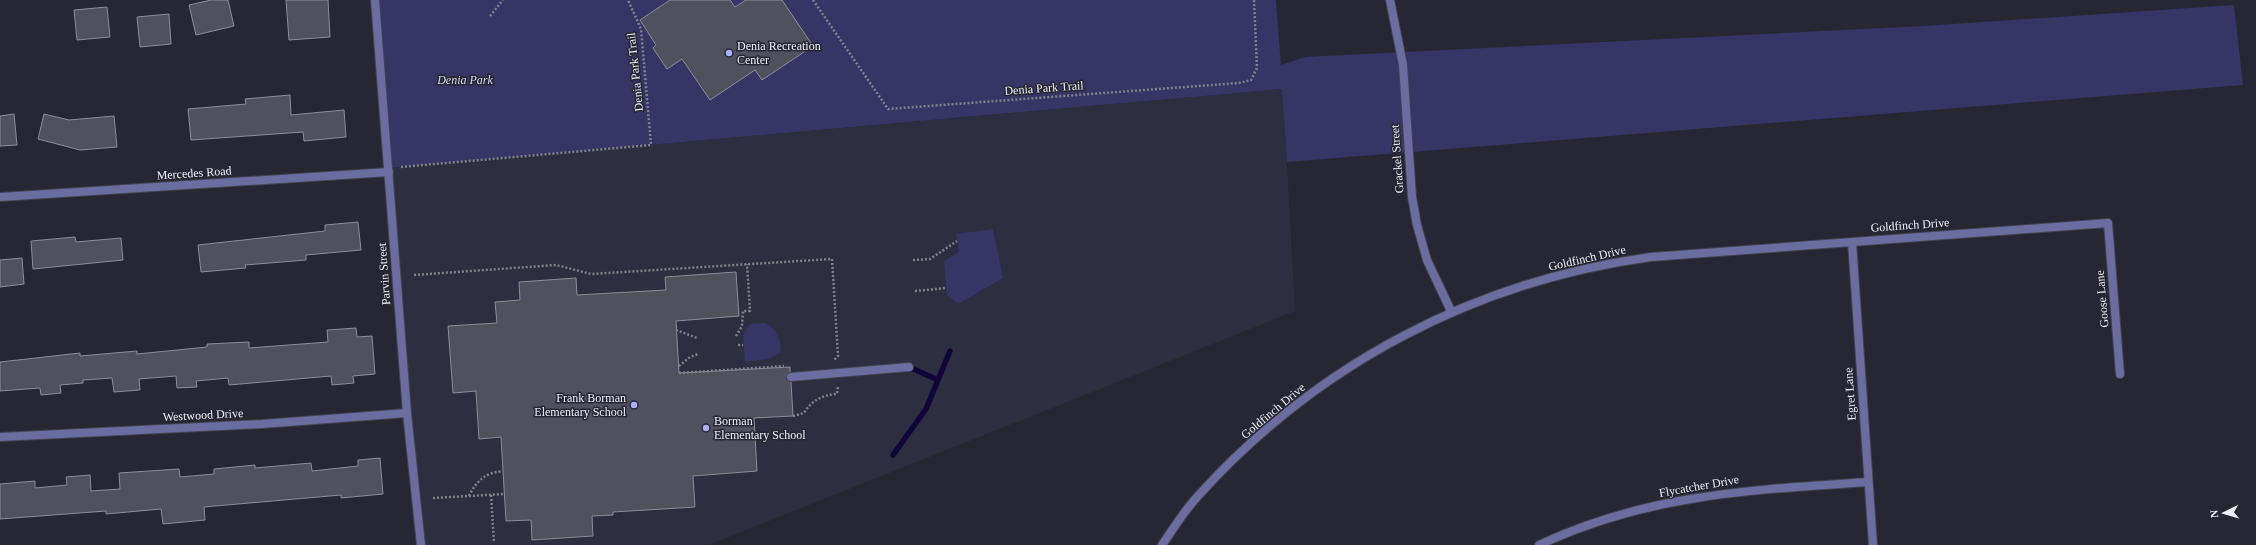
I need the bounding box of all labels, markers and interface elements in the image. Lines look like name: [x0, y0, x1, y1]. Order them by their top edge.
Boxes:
street label: Denia Park Trail: [624, 31, 646, 112]
place label: Denia Recreation Center: [737, 39, 821, 67]
marker: Denia Recreation Center: [724, 48, 734, 58]
park label: Denia Park: [436, 73, 493, 87]
street label: Denia Park Trail: [1004, 78, 1085, 98]
street label: Grackel Street: [1388, 123, 1406, 194]
street label: Mercedes Road: [156, 163, 232, 183]
street label: Goldfinch Drive: [1870, 215, 1950, 235]
street label: Parvin Street: [375, 242, 393, 306]
street label: Goldfinch Drive: [1547, 242, 1627, 274]
street label: Goose Lane: [2093, 270, 2111, 328]
street label: Egret Lane: [1841, 367, 1859, 421]
street label: Goldfinch Drive: [1238, 380, 1308, 442]
place label: Frank Borman Elementary School: [534, 391, 627, 419]
marker: Frank Borman Elementary School: [629, 400, 639, 410]
street label: Westwood Drive: [162, 406, 244, 424]
place label: Borman Elementary School: [714, 414, 806, 442]
marker: Borman Elementary School: [701, 423, 711, 433]
street label: Flycatcher Drive: [1658, 472, 1740, 500]
north arrow: [2204, 493, 2244, 533]
text: N: [2208, 509, 2220, 518]

